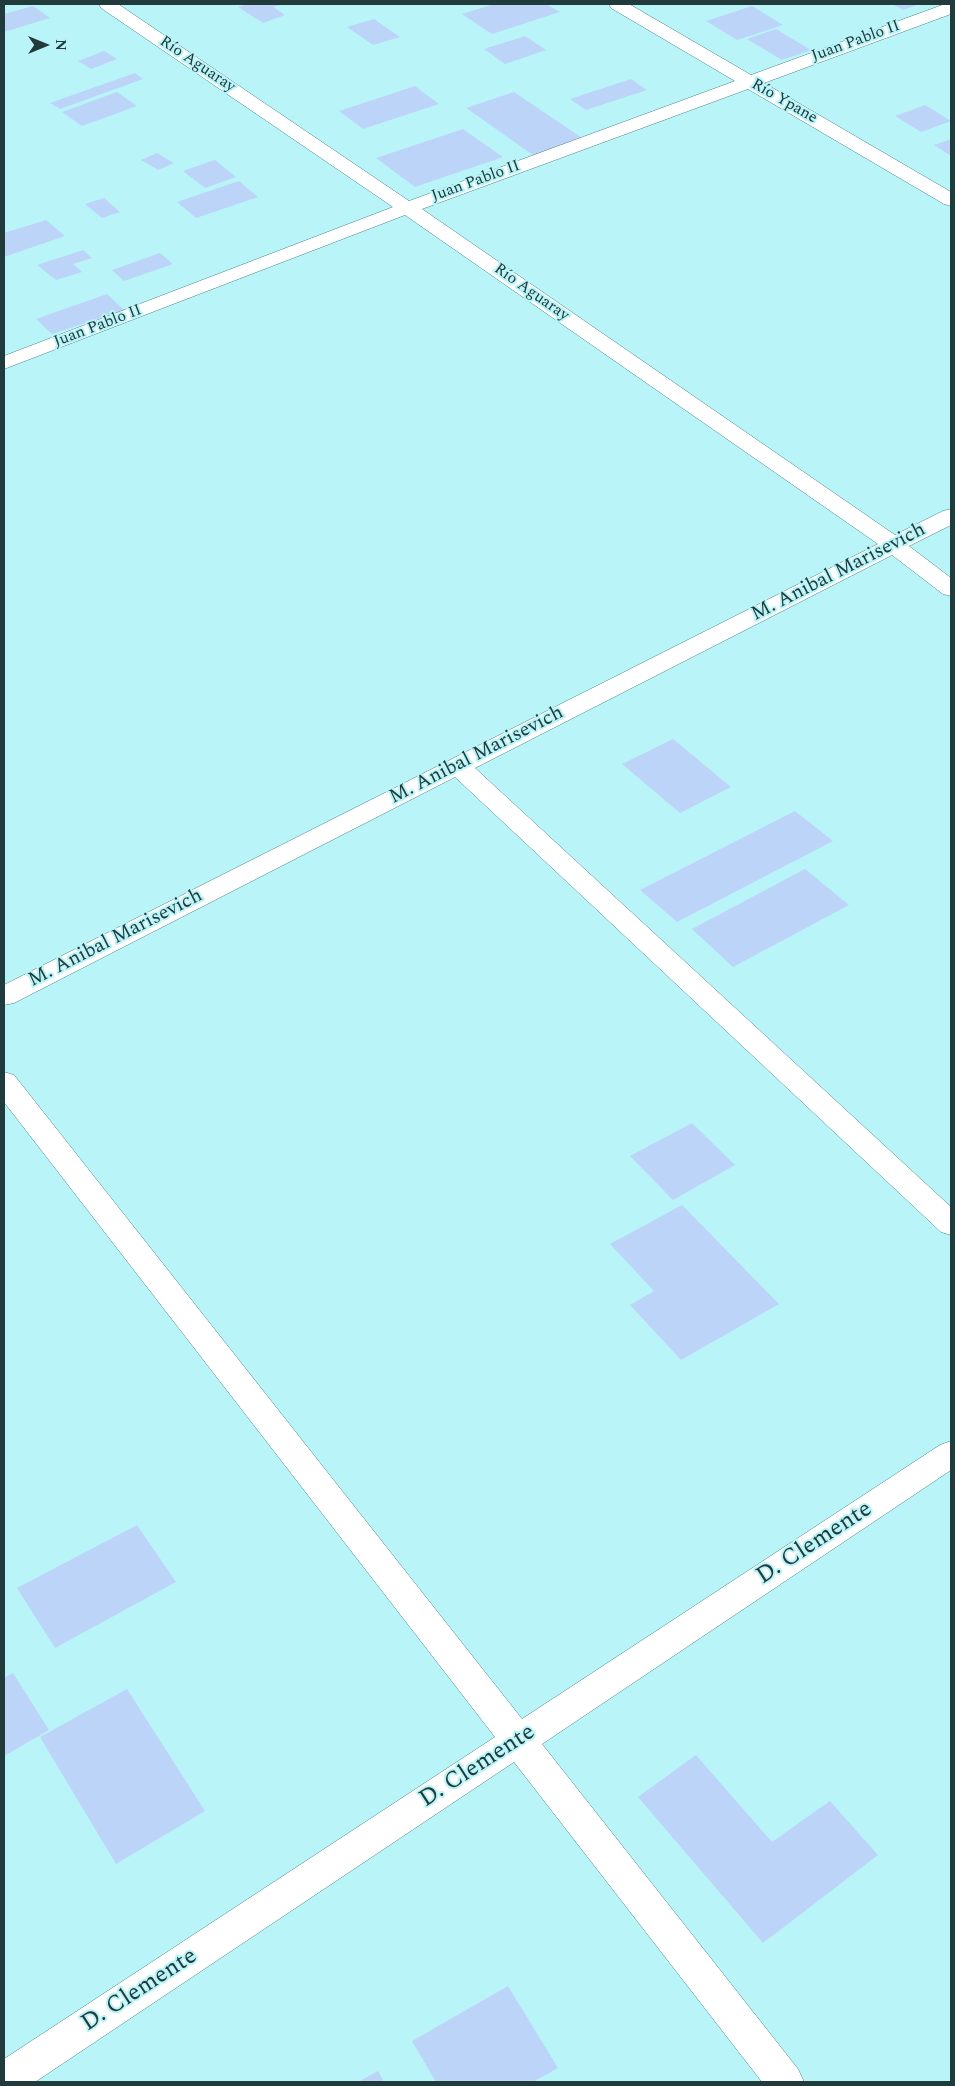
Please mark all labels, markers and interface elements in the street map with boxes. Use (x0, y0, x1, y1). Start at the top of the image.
street label: Juan Pablo II (809, 17, 903, 67)
north arrow (20, 20, 70, 70)
street label: Río Aguaray (155, 33, 239, 97)
text: N (50, 39, 71, 51)
street label: Río Ypane (748, 75, 820, 129)
street label: Juan Pablo II (429, 157, 523, 207)
street label: Río Aguaray (490, 260, 572, 326)
street label: Juan Pablo II (51, 301, 145, 353)
street label: M. Anibal Marisevich (748, 519, 930, 627)
street label: M. Anibal Marisevich (386, 702, 568, 810)
street label: M. Anibal Marisevich (25, 885, 207, 993)
street label: D. Clemente (752, 1496, 878, 1592)
street label: D. Clemente (415, 1719, 541, 1815)
street label: D. Clemente (77, 1943, 203, 2039)

